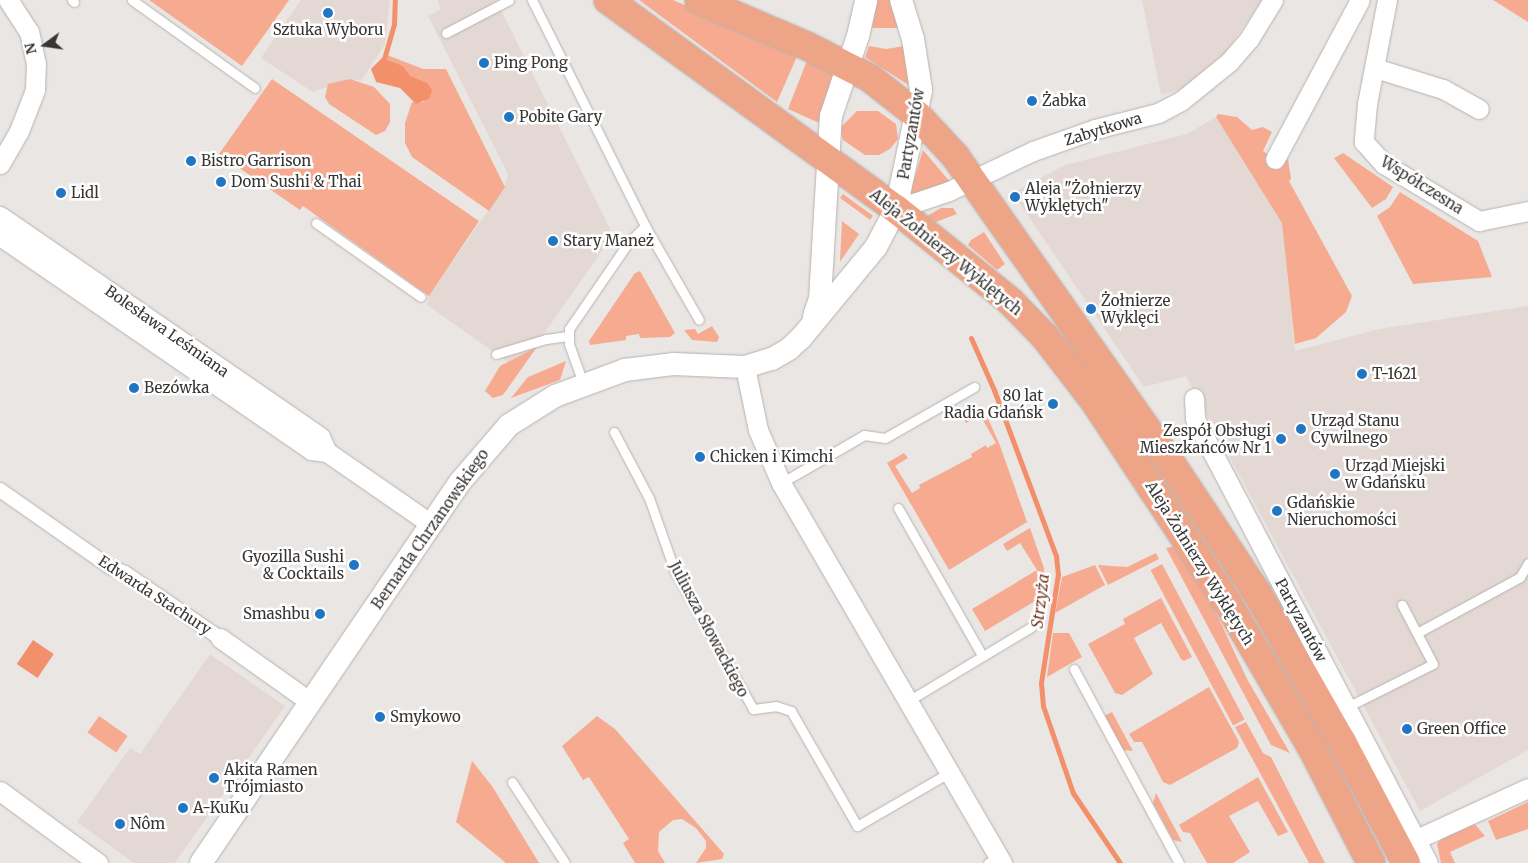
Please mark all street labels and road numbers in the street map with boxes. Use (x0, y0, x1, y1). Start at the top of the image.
street label: Partyzantów (894, 87, 928, 181)
street label: Zabytkowa (1062, 109, 1144, 149)
street label: Współczesna (1377, 152, 1467, 218)
street label: Aleja Żołnierzy Wyklętych (866, 185, 1026, 319)
street label: Bolesława Leśmiana (102, 281, 232, 381)
street label: Bernarda Chrzanowskiego (368, 445, 492, 613)
street label: Aleja Żołnierzy Wyklętych (1142, 478, 1258, 648)
street label: Edwarda Stachury (95, 552, 215, 638)
street label: Juliusza Słowackiego (666, 558, 752, 700)
street label: Partyzantów (1271, 575, 1331, 665)

